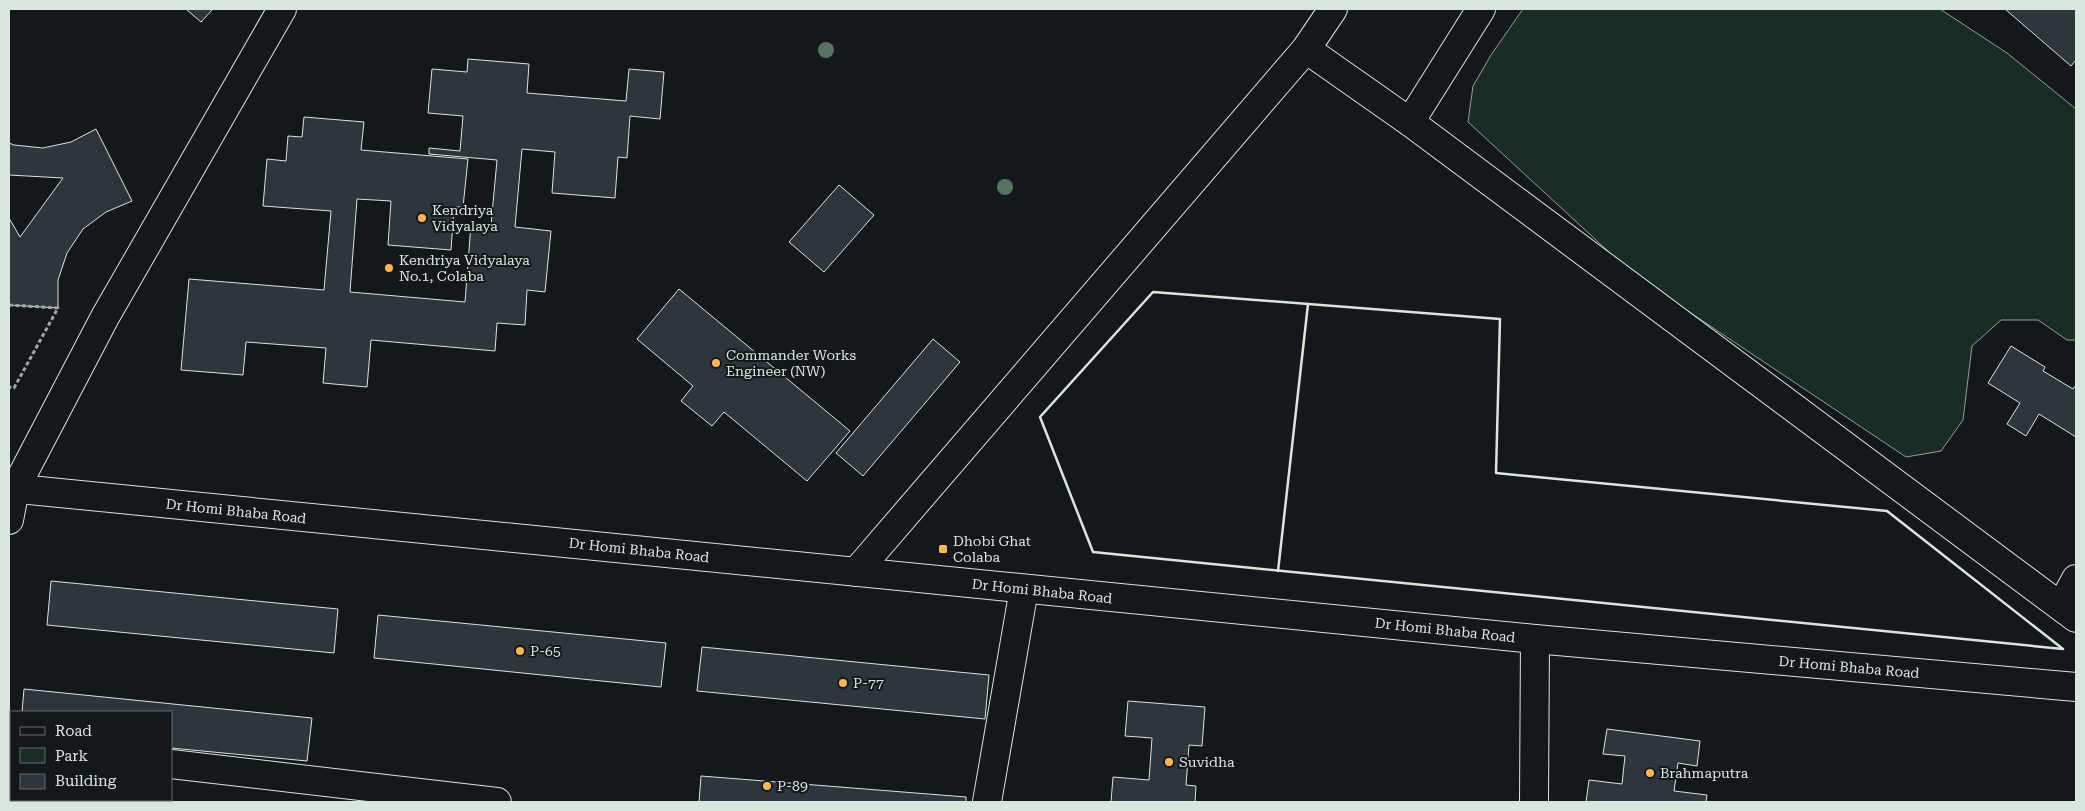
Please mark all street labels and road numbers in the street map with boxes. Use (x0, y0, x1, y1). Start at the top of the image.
street label: Dr Homi Bhaba Road (165, 496, 307, 526)
street label: Dr Homi Bhaba Road (568, 535, 710, 565)
street label: Dr Homi Bhaba Road (971, 576, 1113, 606)
street label: Dr Homi Bhaba Road (1374, 615, 1516, 645)
street label: Dr Homi Bhaba Road (1778, 653, 1920, 681)

